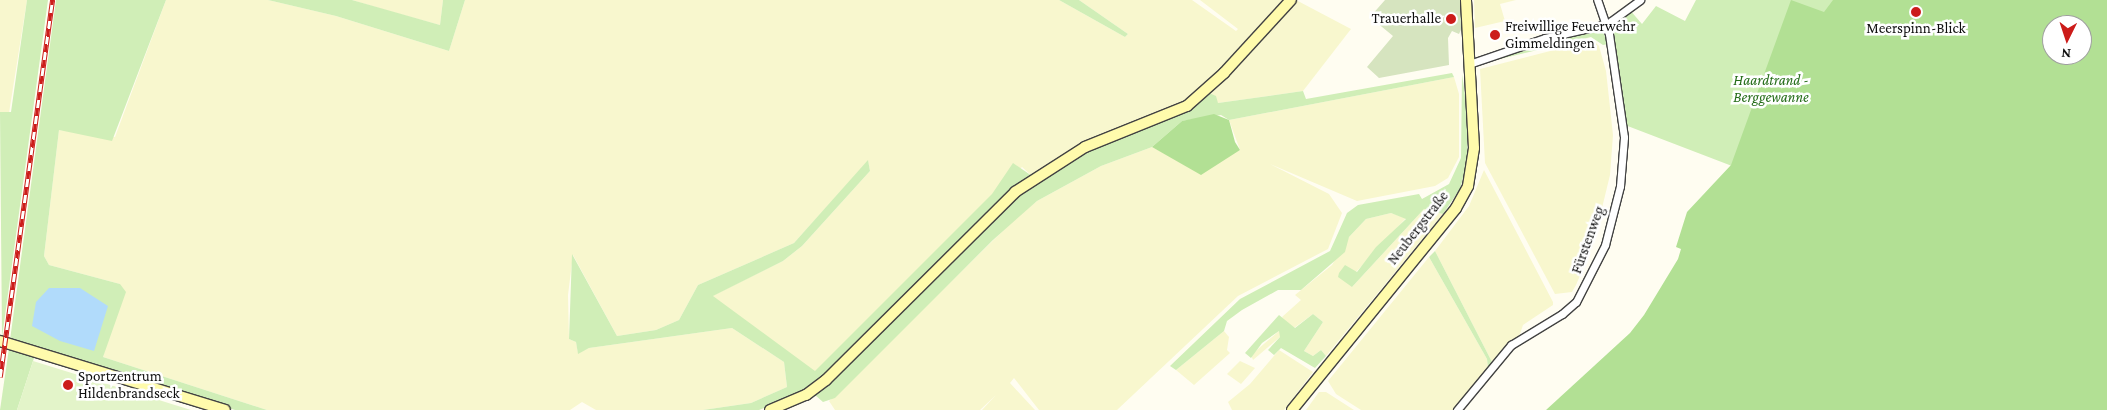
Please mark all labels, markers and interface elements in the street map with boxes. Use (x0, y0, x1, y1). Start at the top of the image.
marker: Meerspinn-Blick (1910, 6, 1922, 18)
place label: Trauerhalle (1372, 10, 1441, 28)
marker: Trauerhalle (1445, 13, 1457, 25)
north arrow (2042, 15, 2092, 65)
place label: Freiwillige Feuerwehr Gimmeldingen (1505, 17, 1636, 52)
place label: Meerspinn-Blick (1866, 20, 1966, 38)
marker: Freiwillige Feuerwehr Gimmeldingen (1489, 29, 1501, 41)
text: N (2061, 46, 2071, 62)
park label: Haardtrand - Berggewanne (1733, 71, 1809, 106)
street label: Neubergstraße (1384, 188, 1452, 268)
street label: Fürstenweg (1567, 204, 1609, 276)
place label: Sportzentrum Hildenbrandseck (78, 367, 180, 402)
marker: Sportzentrum Hildenbrandseck (62, 379, 74, 391)

